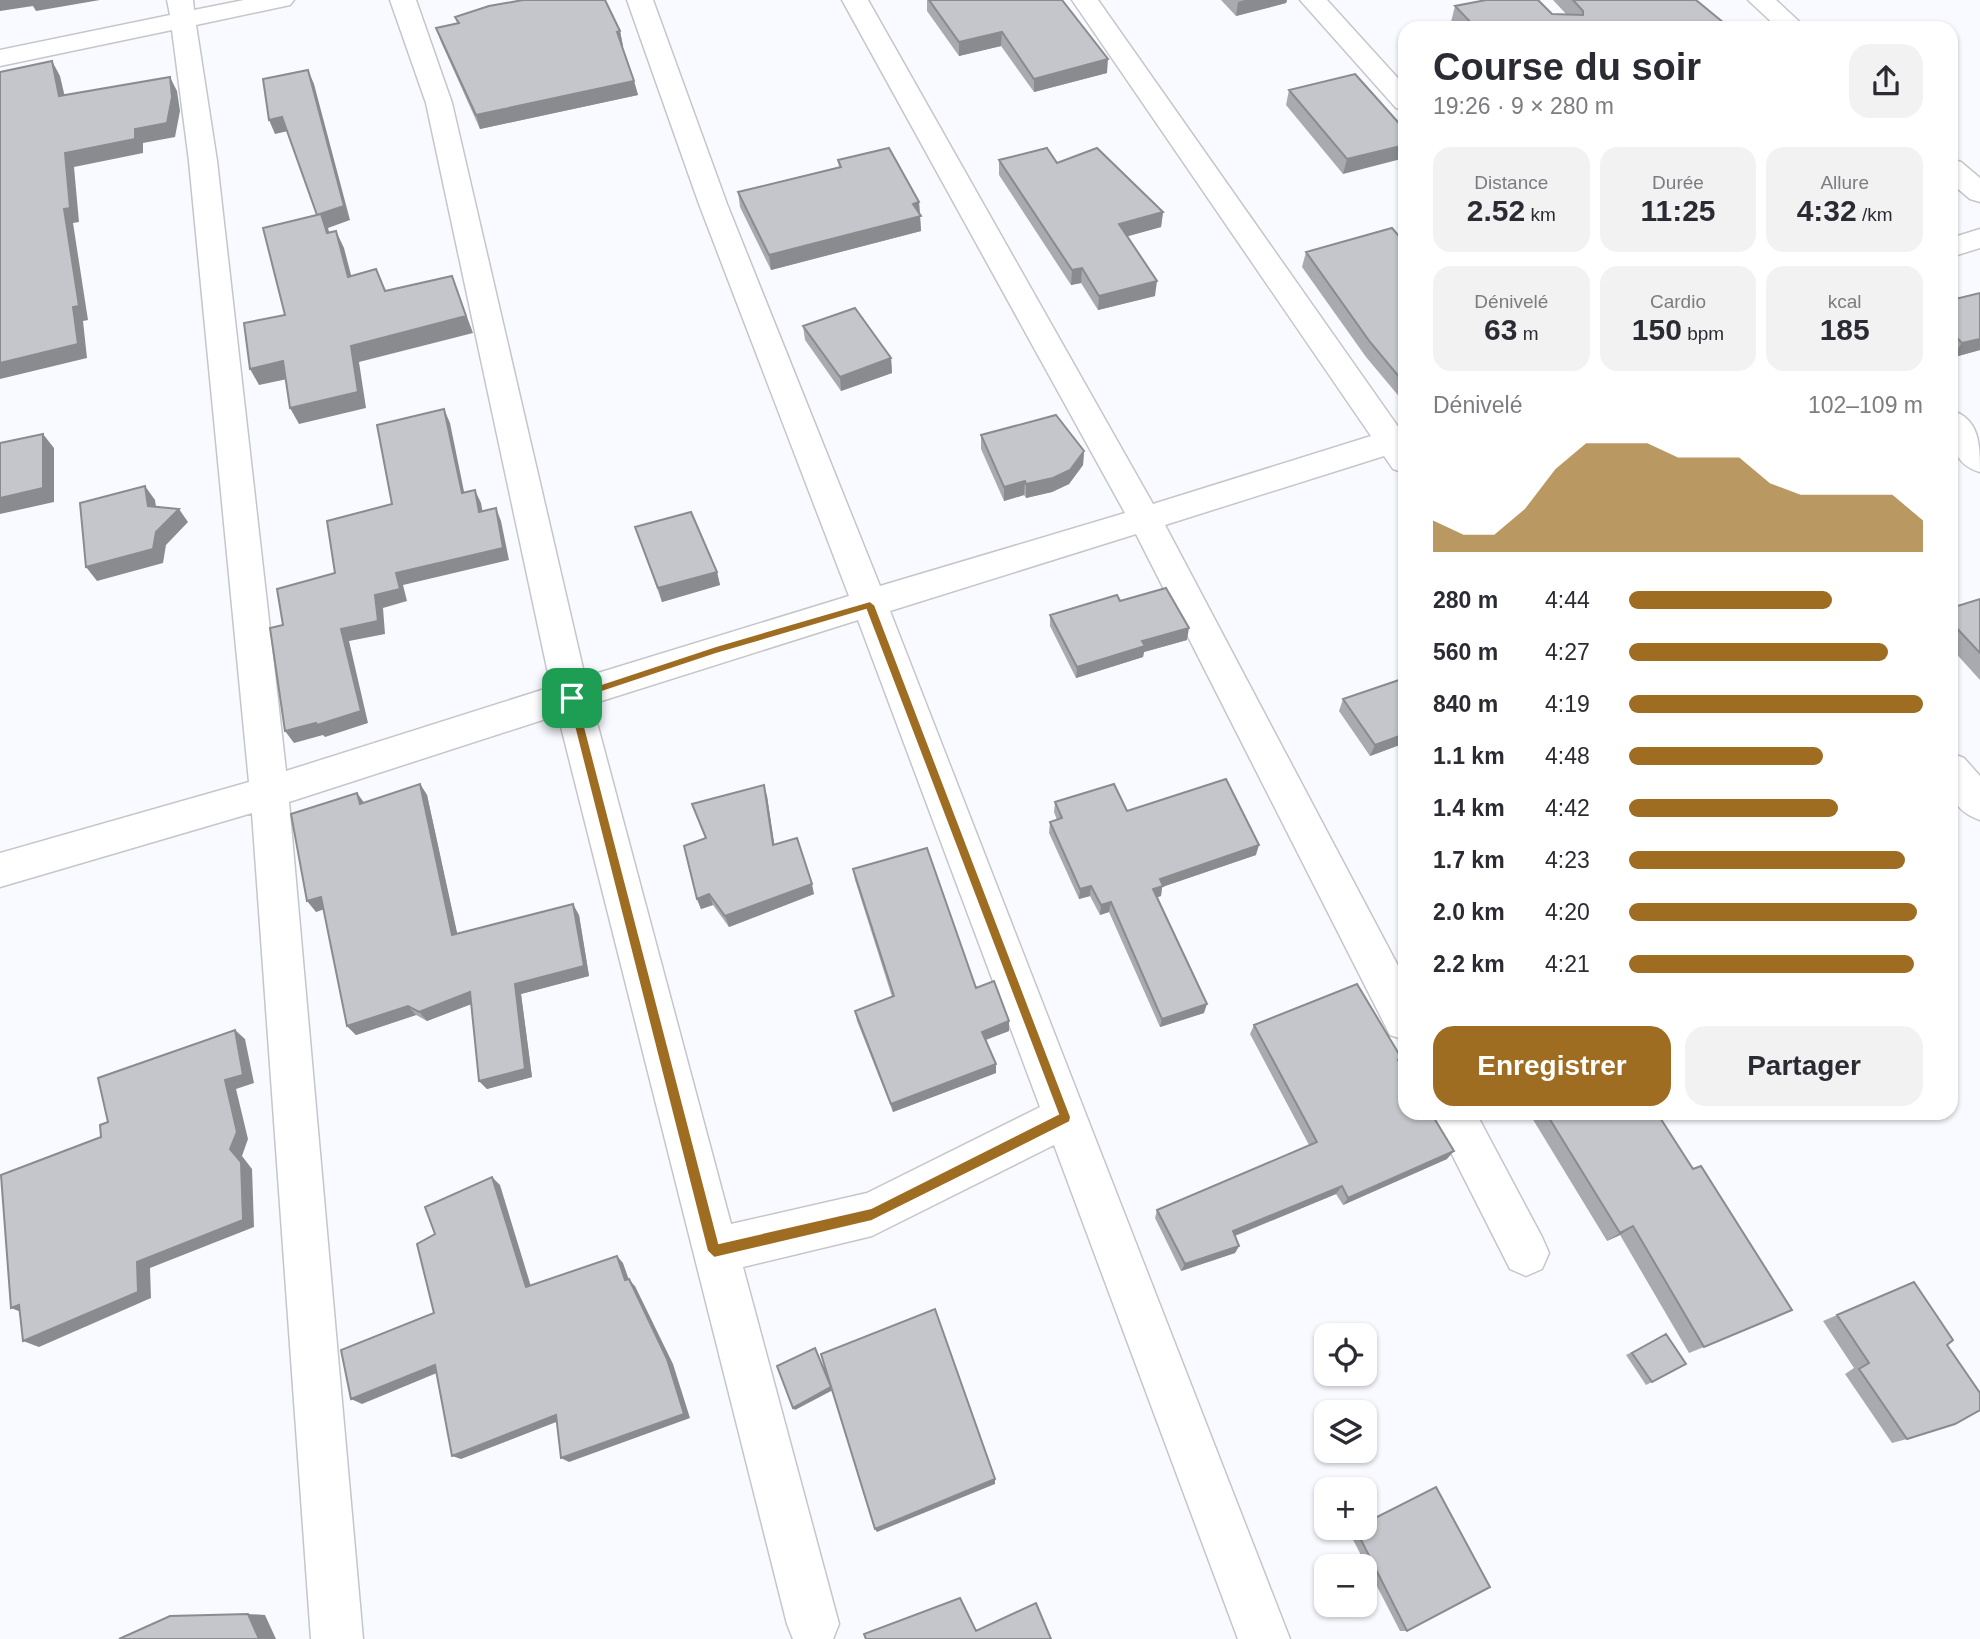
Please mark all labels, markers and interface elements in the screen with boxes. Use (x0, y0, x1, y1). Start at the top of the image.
button: share (1849, 44, 1923, 118)
text: Course du soir (1433, 46, 1701, 88)
text: 19:26 · 9 × 280 m (1433, 93, 1614, 119)
text: Distance (1474, 172, 1548, 193)
text: Durée (1652, 172, 1704, 193)
text: Allure (1820, 172, 1869, 193)
text: 2.52 (1467, 194, 1525, 227)
text: 11:25 (1640, 194, 1716, 227)
text: 4:32 (1797, 194, 1857, 227)
text: km (1525, 204, 1556, 225)
text: /km (1857, 204, 1893, 225)
text: Dénivelé (1474, 291, 1548, 312)
text: Cardio (1650, 291, 1706, 312)
text: kcal (1828, 291, 1862, 312)
text: 63 (1484, 313, 1517, 346)
text: 150 (1632, 313, 1682, 346)
text: 185 (1820, 313, 1870, 346)
text: m (1517, 323, 1539, 344)
text: bpm (1682, 323, 1724, 344)
text: Dénivelé (1433, 392, 1523, 418)
text: 102–109 m (1808, 392, 1923, 418)
text: 280 m (1433, 587, 1498, 613)
text: 4:44 (1545, 587, 1590, 613)
text: 560 m (1433, 639, 1498, 665)
text: 4:27 (1545, 639, 1590, 665)
pin (542, 668, 602, 728)
icon: arrive (553, 679, 591, 717)
text: 840 m (1433, 691, 1498, 717)
text: 4:19 (1545, 691, 1590, 717)
text: 1.1 km (1433, 743, 1505, 769)
text: 4:48 (1545, 743, 1590, 769)
text: 1.4 km (1433, 795, 1505, 821)
text: 4:42 (1545, 795, 1590, 821)
text: 1.7 km (1433, 847, 1505, 873)
text: 4:23 (1545, 847, 1590, 873)
text: 2.0 km (1433, 899, 1505, 925)
text: 4:20 (1545, 899, 1590, 925)
text: 2.2 km (1433, 951, 1505, 977)
text: 4:21 (1545, 951, 1590, 977)
button: Enregistrer (1433, 1026, 1671, 1106)
button: Partager (1685, 1026, 1923, 1106)
map controls (1314, 1323, 1377, 1617)
button: locate (1314, 1323, 1377, 1386)
button: layers (1314, 1400, 1377, 1463)
button: + (1314, 1477, 1377, 1540)
button: − (1314, 1554, 1377, 1617)

